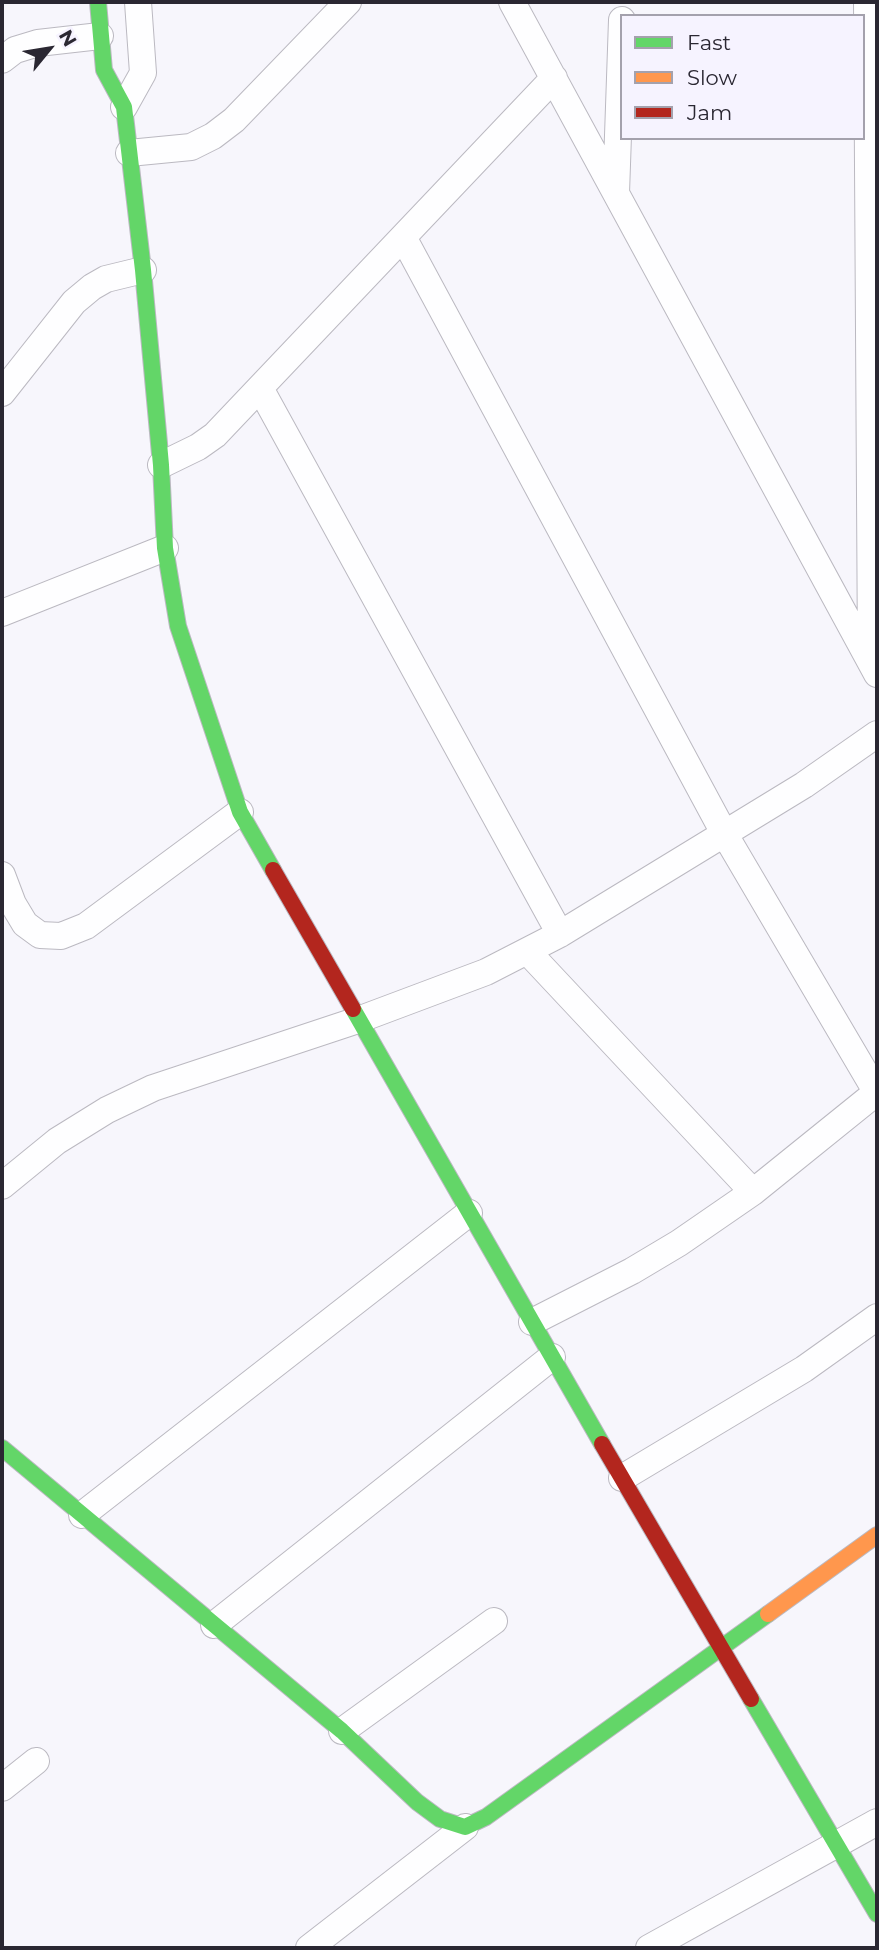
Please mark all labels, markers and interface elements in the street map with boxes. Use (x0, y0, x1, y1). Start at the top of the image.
north arrow (14, 14, 84, 84)
legend (620, 14, 865, 140)
text: N (54, 26, 81, 51)
text: Fast (687, 30, 731, 55)
text: Slow (687, 65, 737, 90)
text: Jam (687, 100, 732, 125)

